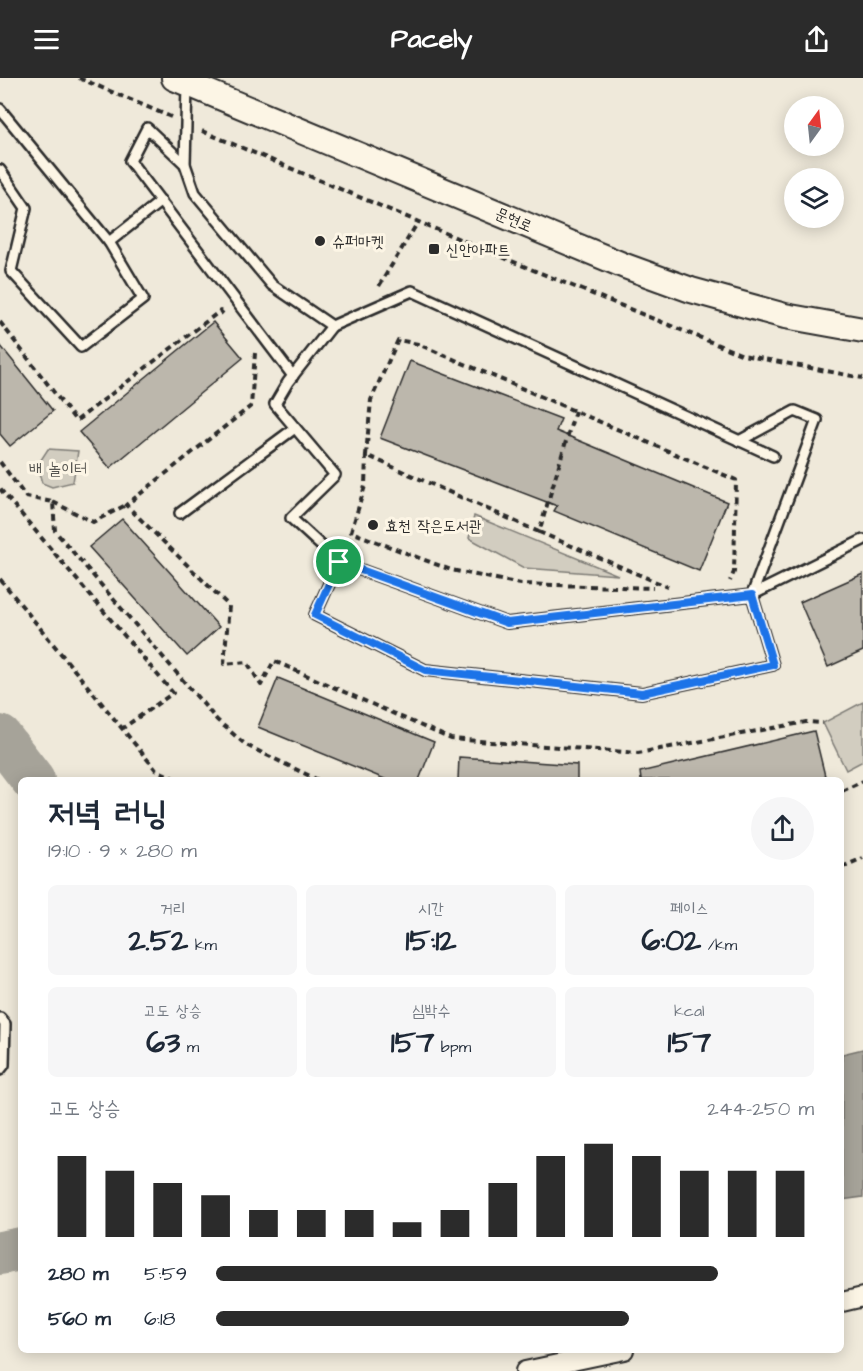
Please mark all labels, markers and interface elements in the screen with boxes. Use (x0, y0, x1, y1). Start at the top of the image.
text: Pacely (391, 20, 472, 58)
icon: menu (30, 23, 63, 56)
icon: share (800, 23, 833, 56)
north arrow (784, 96, 844, 156)
map controls (784, 96, 844, 228)
button: layers (784, 168, 844, 228)
street label: 문현로 (492, 202, 536, 238)
place label: 슈퍼마켓 (332, 231, 384, 253)
marker: 슈퍼마켓 (313, 234, 327, 248)
place label: 신안아파트 (446, 239, 510, 261)
marker: 신안아파트 (427, 242, 441, 256)
park label: 배 놀이터 (29, 458, 87, 480)
place label: 효천 작은도서관 (385, 515, 482, 537)
marker: 효천 작은도서관 (366, 518, 380, 532)
pin (313, 536, 364, 587)
icon: arrive (322, 545, 355, 578)
text: 저녁 러닝 (48, 791, 167, 837)
button: share (751, 797, 814, 860)
text: 19:10 · 9 × 280 m (48, 837, 197, 865)
text: 거리 (160, 898, 186, 920)
text: 시간 (418, 898, 444, 920)
text: 페이스 (670, 898, 709, 920)
text: 2.52 (128, 920, 188, 962)
text: 15:12 (405, 920, 457, 962)
text: 6:02 (641, 920, 701, 962)
text: km (188, 934, 217, 956)
text: /km (701, 934, 737, 956)
text: 고도 상승 (144, 1000, 202, 1022)
text: 심박수 (412, 1000, 450, 1022)
text: kcal (674, 1000, 705, 1022)
text: 63 (146, 1022, 180, 1064)
text: 157 (391, 1022, 434, 1064)
text: 157 (668, 1022, 711, 1064)
text: m (180, 1036, 199, 1058)
text: bpm (434, 1036, 471, 1058)
text: 고도 상승 (48, 1095, 120, 1123)
text: 244–250 m (707, 1095, 814, 1123)
text: 280 m (48, 1260, 109, 1288)
text: 5:59 (144, 1260, 187, 1288)
text: 560 m (48, 1305, 111, 1333)
text: 6:18 (144, 1305, 175, 1333)

